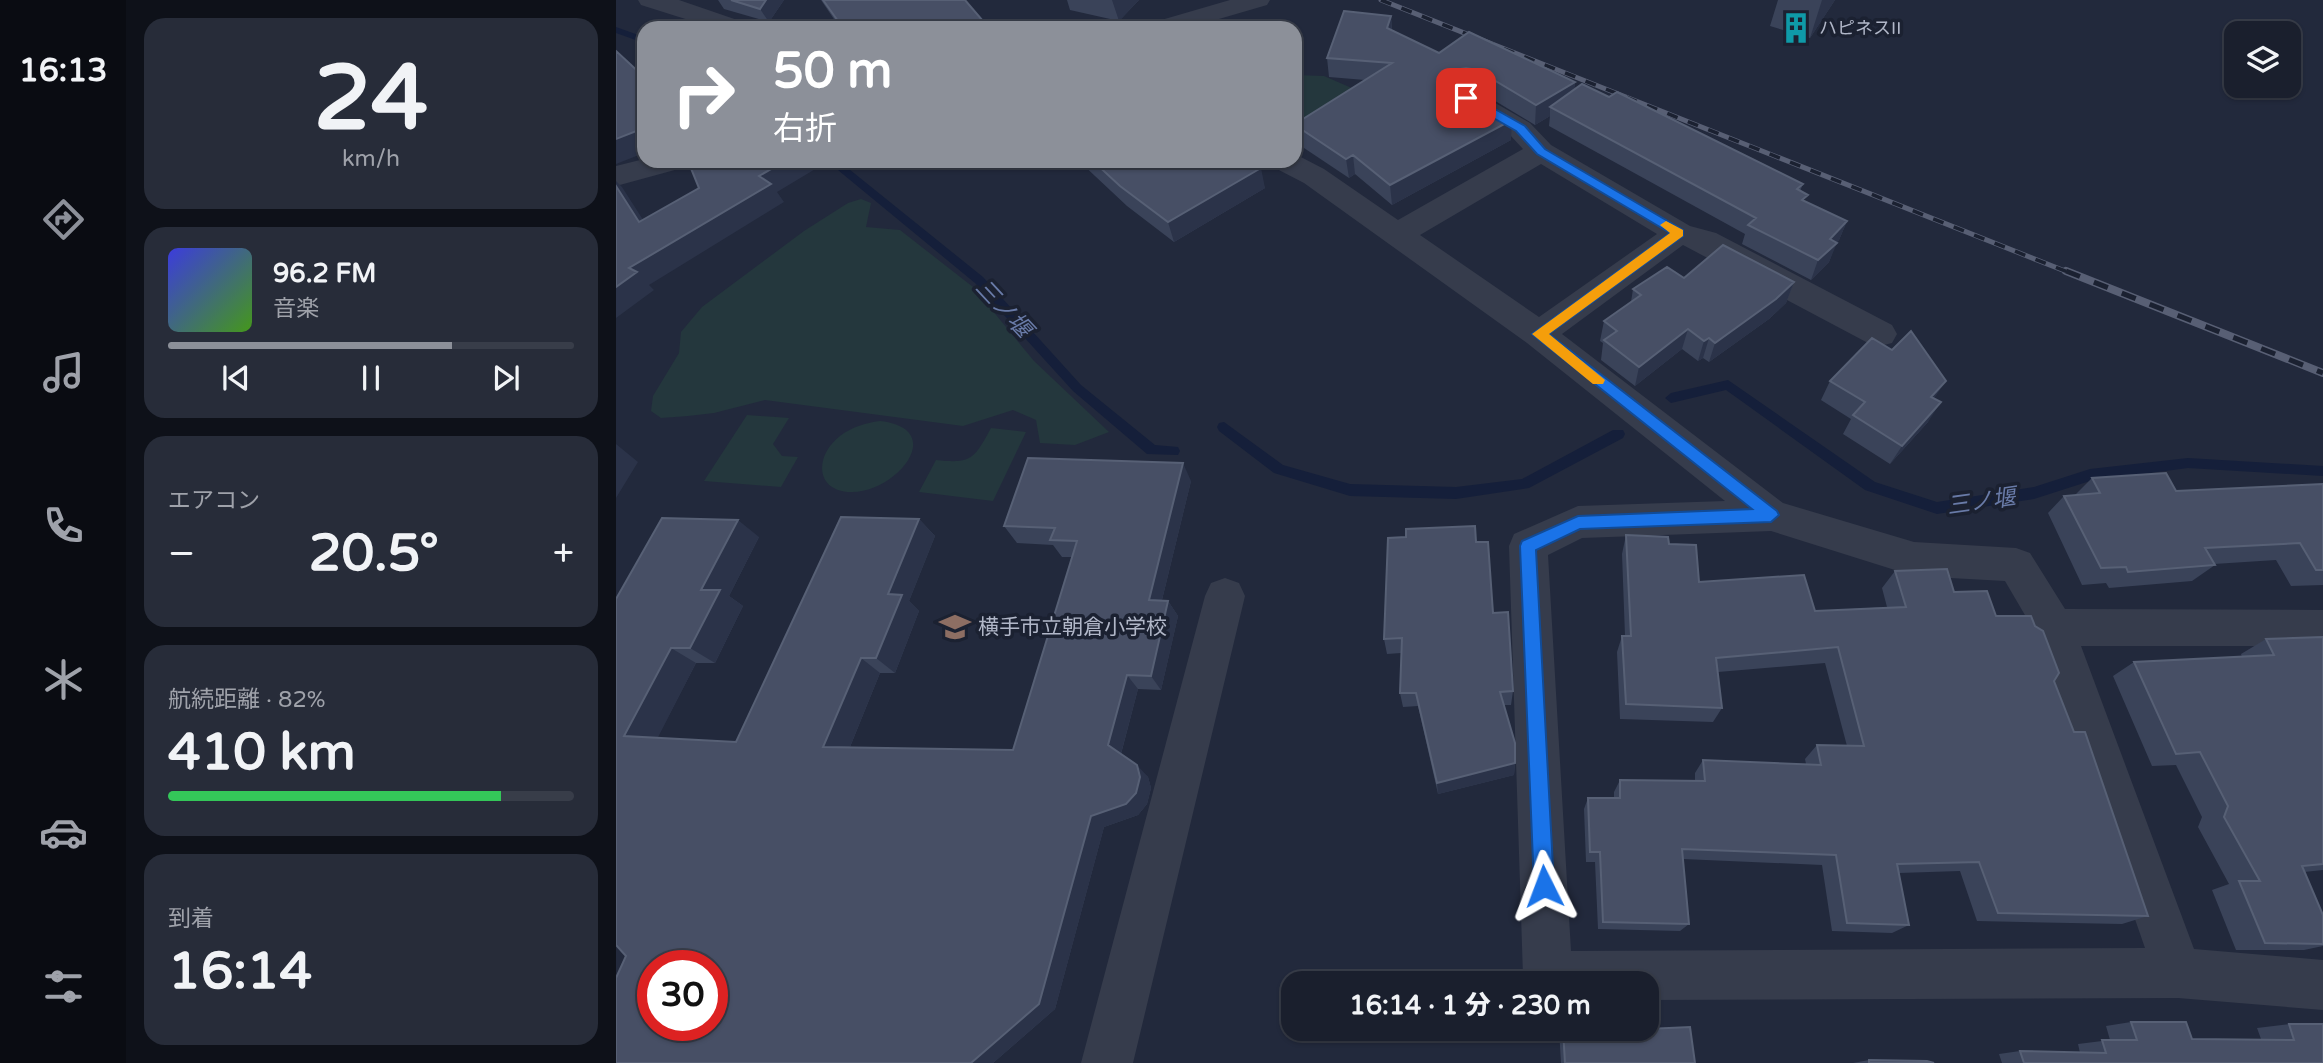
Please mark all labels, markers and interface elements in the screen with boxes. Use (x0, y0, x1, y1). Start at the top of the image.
building icon: ハピネスII (1779, 11, 1813, 45)
place label: ハピネスII (1819, 17, 1901, 39)
map controls (2224, 21, 2301, 98)
button: layers (2224, 21, 2301, 98)
text: 50 m (773, 42, 892, 101)
text: 24 (314, 44, 428, 154)
icon: right (658, 49, 749, 140)
text: 16:13 (19, 52, 107, 90)
pin (1436, 68, 1496, 128)
icon: arrive (1447, 79, 1485, 117)
text: 右折 (773, 110, 837, 148)
text: km/h (342, 145, 400, 173)
icon: directions (39, 195, 88, 244)
text: 96.2 FM (273, 258, 376, 289)
water label: 三ノ堰 (970, 274, 1040, 346)
text: 音楽 (273, 295, 319, 323)
icon: music (39, 348, 88, 397)
icon: previous (217, 359, 255, 397)
icon: pause (352, 359, 390, 397)
icon: next (487, 359, 525, 397)
water label: 三ノ堰 (1945, 483, 2021, 521)
text: エアコン (168, 487, 260, 515)
icon: phone (39, 501, 88, 550)
text: 20.5° (309, 522, 439, 585)
text: − (168, 531, 195, 577)
text: + (553, 531, 574, 577)
school or university icon: 横手市立朝倉小学校 (938, 610, 972, 644)
place label: 横手市立朝倉小学校 (978, 615, 1167, 640)
icon: climate (39, 655, 88, 704)
text: 航続距離 · 82% (168, 686, 326, 714)
text: 410 km (168, 721, 356, 784)
icon: car (39, 808, 88, 857)
position arrow (1507, 849, 1581, 923)
text: 到着 (168, 905, 214, 933)
text: 16:14 (168, 940, 312, 1003)
speed limit sign: 30 (637, 950, 728, 1041)
icon: filters (39, 962, 88, 1011)
text: 16:14 · 1 分 · 230 m (1349, 990, 1591, 1021)

